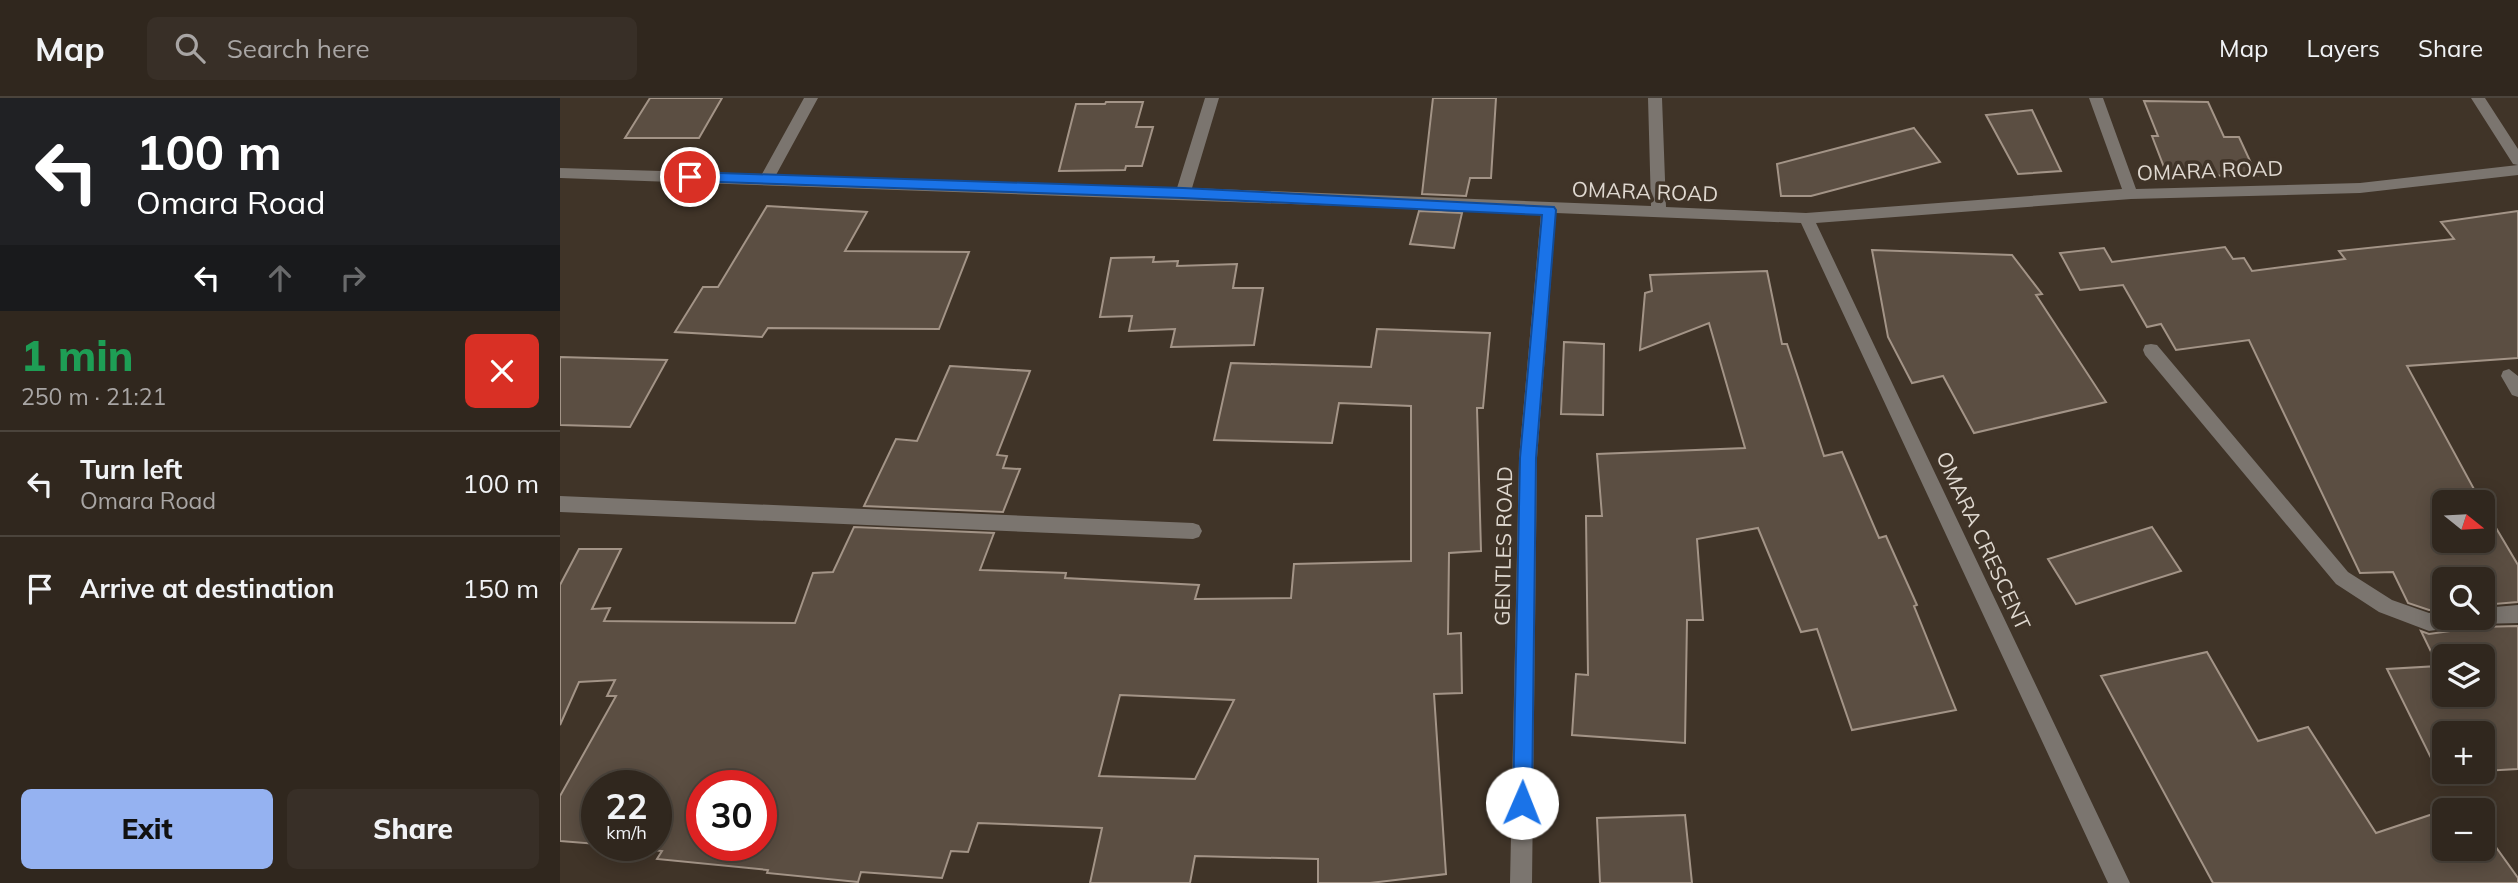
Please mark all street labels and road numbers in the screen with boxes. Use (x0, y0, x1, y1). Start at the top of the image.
street label: OMARA ROAD (2136, 154, 2284, 186)
street label: OMARA ROAD (1571, 175, 1719, 207)
street label: OMARA CRESCENT (1931, 447, 2037, 634)
street label: GENTLES ROAD (1489, 466, 1517, 626)

